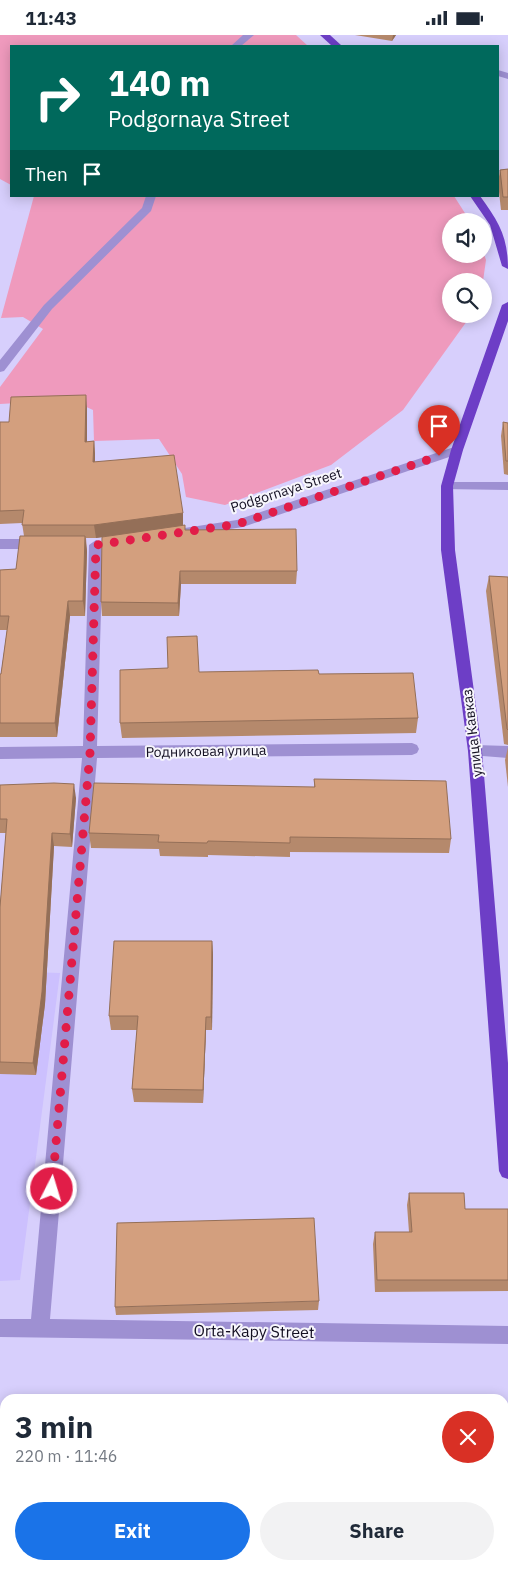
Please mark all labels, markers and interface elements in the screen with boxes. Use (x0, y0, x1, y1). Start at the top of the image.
text: 11:43 (25, 6, 77, 30)
text: 140 m (108, 60, 211, 106)
icon: right (25, 65, 90, 130)
text: Podgornaya Street (108, 104, 290, 133)
icon: arrive (78, 160, 106, 188)
text: Then (25, 162, 68, 186)
map controls (442, 213, 492, 323)
button: sound (442, 213, 492, 263)
button: search (442, 273, 492, 323)
pin (418, 405, 460, 456)
icon: arrive (425, 412, 453, 440)
street label: Podgornaya Street (228, 464, 344, 516)
street label: улица Кавказ (458, 688, 486, 778)
street label: Родниковая улица (145, 741, 267, 761)
position arrow (25, 1162, 77, 1214)
street label: Orta-Kapy Street (193, 1320, 315, 1342)
text: 3 min (15, 1407, 93, 1446)
button: close (442, 1411, 494, 1463)
text: 220 m · 11:46 (15, 1446, 117, 1466)
button: Exit (15, 1502, 250, 1560)
button: Share (260, 1502, 494, 1560)

